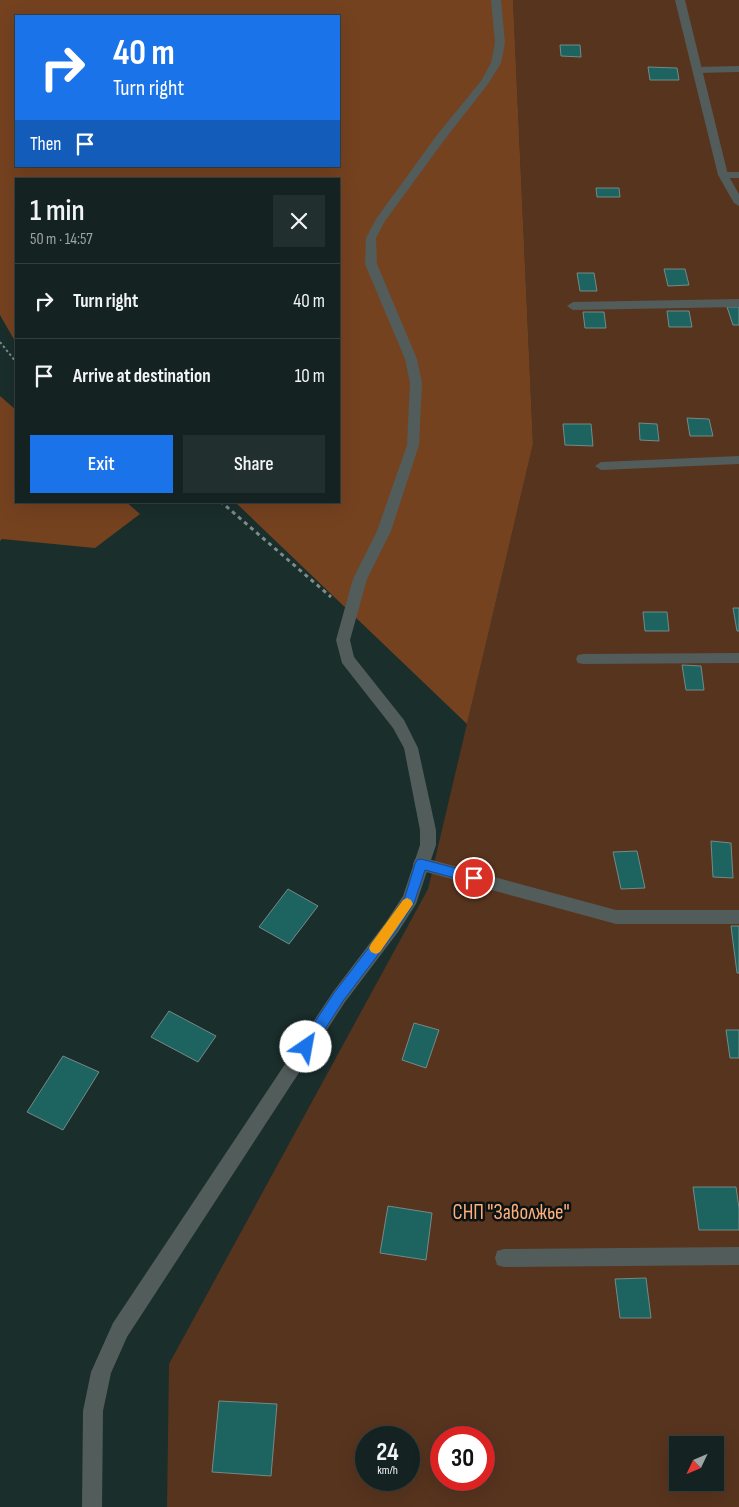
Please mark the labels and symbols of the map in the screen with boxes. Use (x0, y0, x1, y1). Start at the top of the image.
pin (453, 857, 495, 899)
position arrow (279, 1020, 331, 1072)
park label: СНП "Заволжье" (452, 1200, 570, 1225)
speed limit sign: 30 (430, 1426, 495, 1491)
north arrow (669, 1436, 724, 1491)

